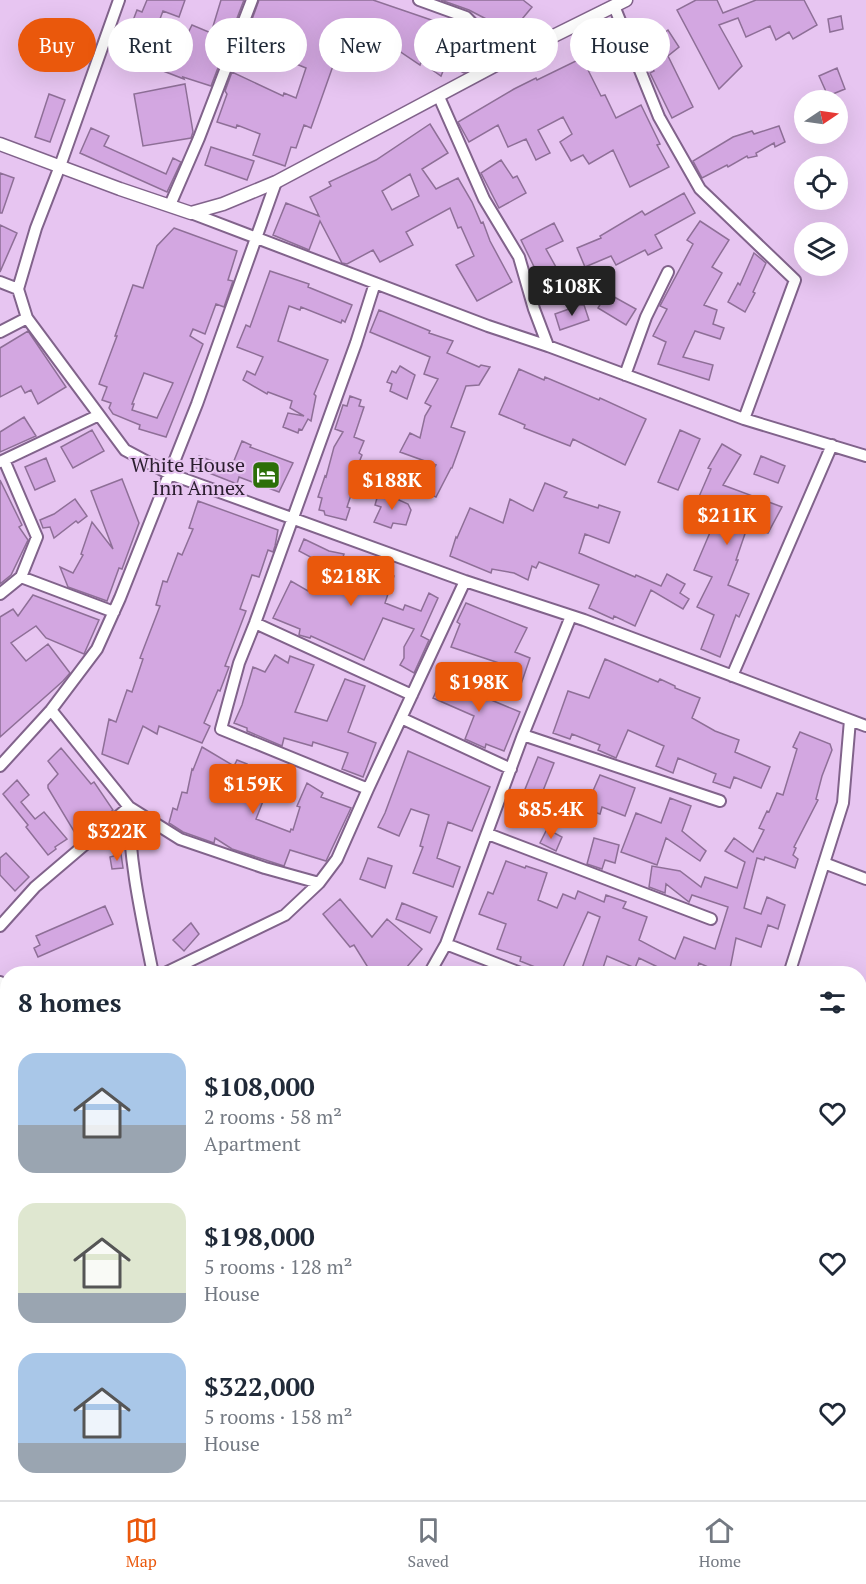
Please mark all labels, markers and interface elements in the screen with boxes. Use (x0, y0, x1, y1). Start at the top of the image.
chip: Buy (18, 18, 96, 72)
chip: Rent (108, 18, 193, 72)
chip: Filters (205, 18, 307, 72)
chip: New (319, 18, 402, 72)
chip: Apartment (414, 18, 558, 72)
chip: House (570, 18, 670, 72)
north arrow (794, 90, 848, 144)
map controls (794, 90, 848, 276)
button: locate (794, 156, 848, 210)
button: layers (794, 222, 848, 276)
pin: $108K (530, 266, 614, 317)
text: $108K (542, 272, 602, 299)
place label: White House Inn Annex (130, 451, 246, 501)
hotel icon: White House Inn Annex (250, 459, 282, 491)
pin: $188K (350, 460, 434, 511)
text: $188K (362, 466, 422, 493)
pin: $211K (685, 495, 769, 546)
text: $211K (697, 501, 757, 528)
pin: $218K (309, 556, 393, 607)
text: $218K (321, 562, 381, 589)
pin: $198K (437, 662, 521, 713)
text: $198K (449, 668, 509, 695)
pin: $159K (211, 764, 295, 815)
text: $159K (223, 770, 283, 797)
pin: $85.4K (502, 789, 600, 840)
text: $85.4K (518, 795, 584, 822)
pin: $322K (75, 811, 159, 862)
text: $322K (87, 817, 147, 844)
text: 8 homes (18, 985, 122, 1019)
icon: filters (816, 986, 849, 1019)
text: $108,000 (204, 1069, 315, 1103)
icon: home (66, 1077, 138, 1149)
icon: heart (816, 1097, 849, 1130)
text: 2 rooms · 58 m² (204, 1103, 342, 1130)
text: Apartment (204, 1130, 301, 1157)
text: $198,000 (204, 1219, 315, 1253)
icon: home (66, 1227, 138, 1299)
icon: heart (816, 1247, 849, 1280)
text: 5 rooms · 128 m² (204, 1253, 352, 1280)
text: House (204, 1280, 260, 1307)
text: $322,000 (204, 1369, 315, 1403)
icon: home (66, 1377, 138, 1449)
icon: heart (816, 1397, 849, 1430)
text: 5 rooms · 158 m² (204, 1403, 352, 1430)
text: House (204, 1430, 260, 1457)
tab: Map (125, 1514, 158, 1572)
tab: Saved (408, 1514, 449, 1572)
tab: Home (699, 1514, 741, 1572)

